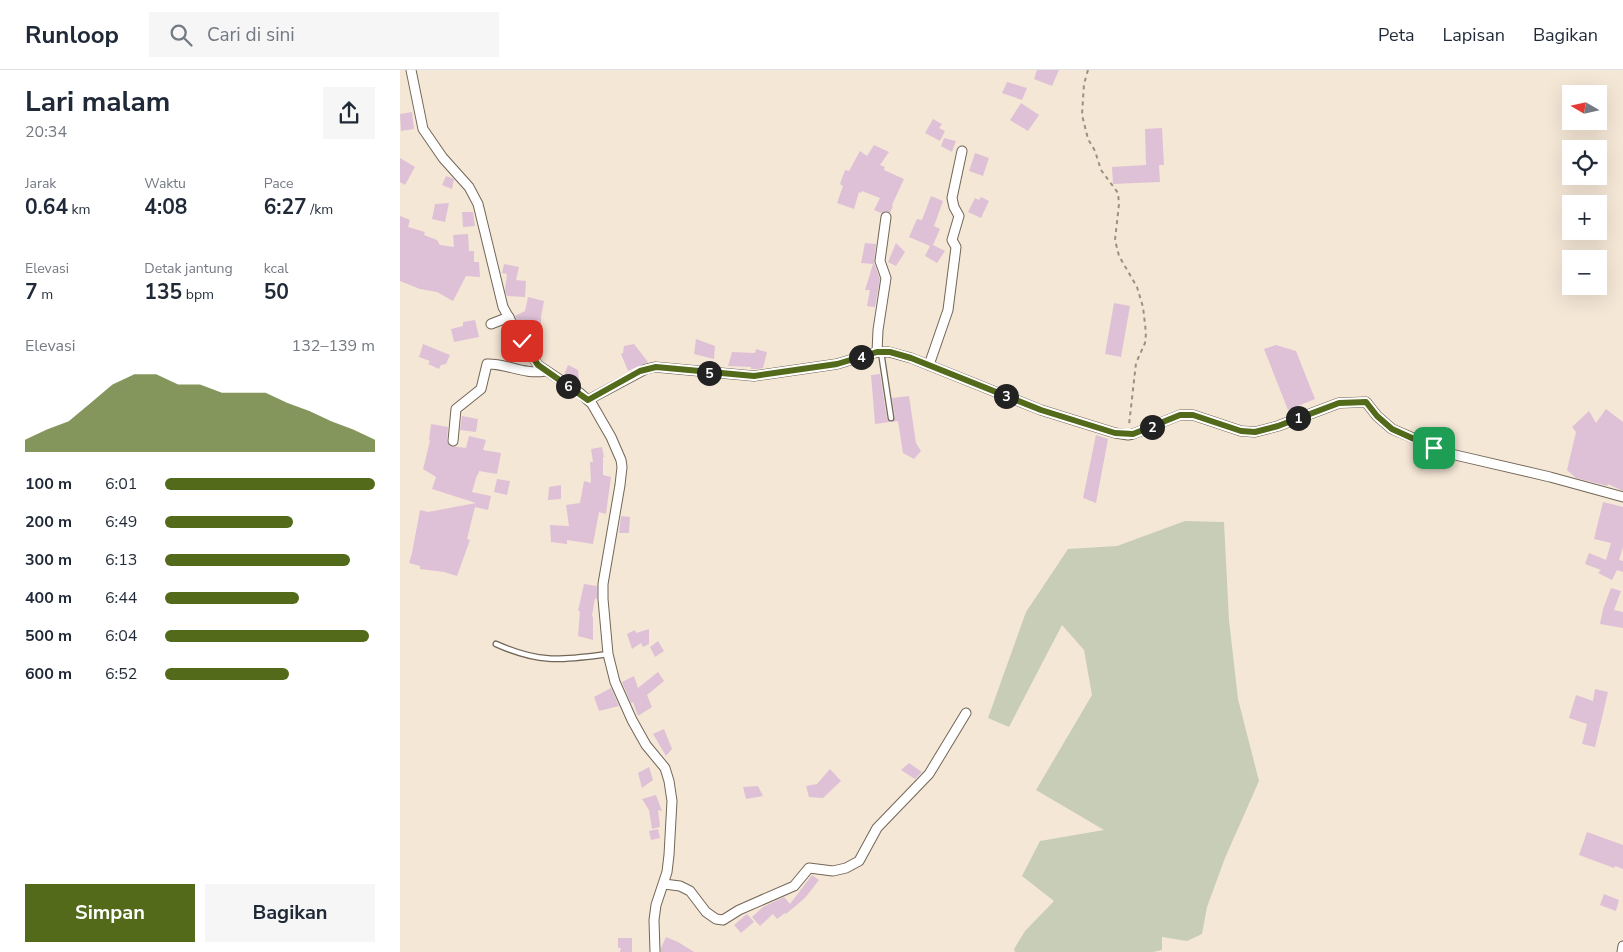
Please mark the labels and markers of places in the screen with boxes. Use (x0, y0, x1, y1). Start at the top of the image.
pin (501, 320, 543, 362)
pin: 4 (848, 344, 874, 370)
pin: 5 (696, 360, 722, 386)
pin: 6 (556, 374, 580, 398)
pin: 3 (994, 384, 1018, 408)
pin: 1 (1286, 406, 1310, 430)
pin: 2 (1140, 414, 1164, 440)
pin (1413, 427, 1455, 469)

